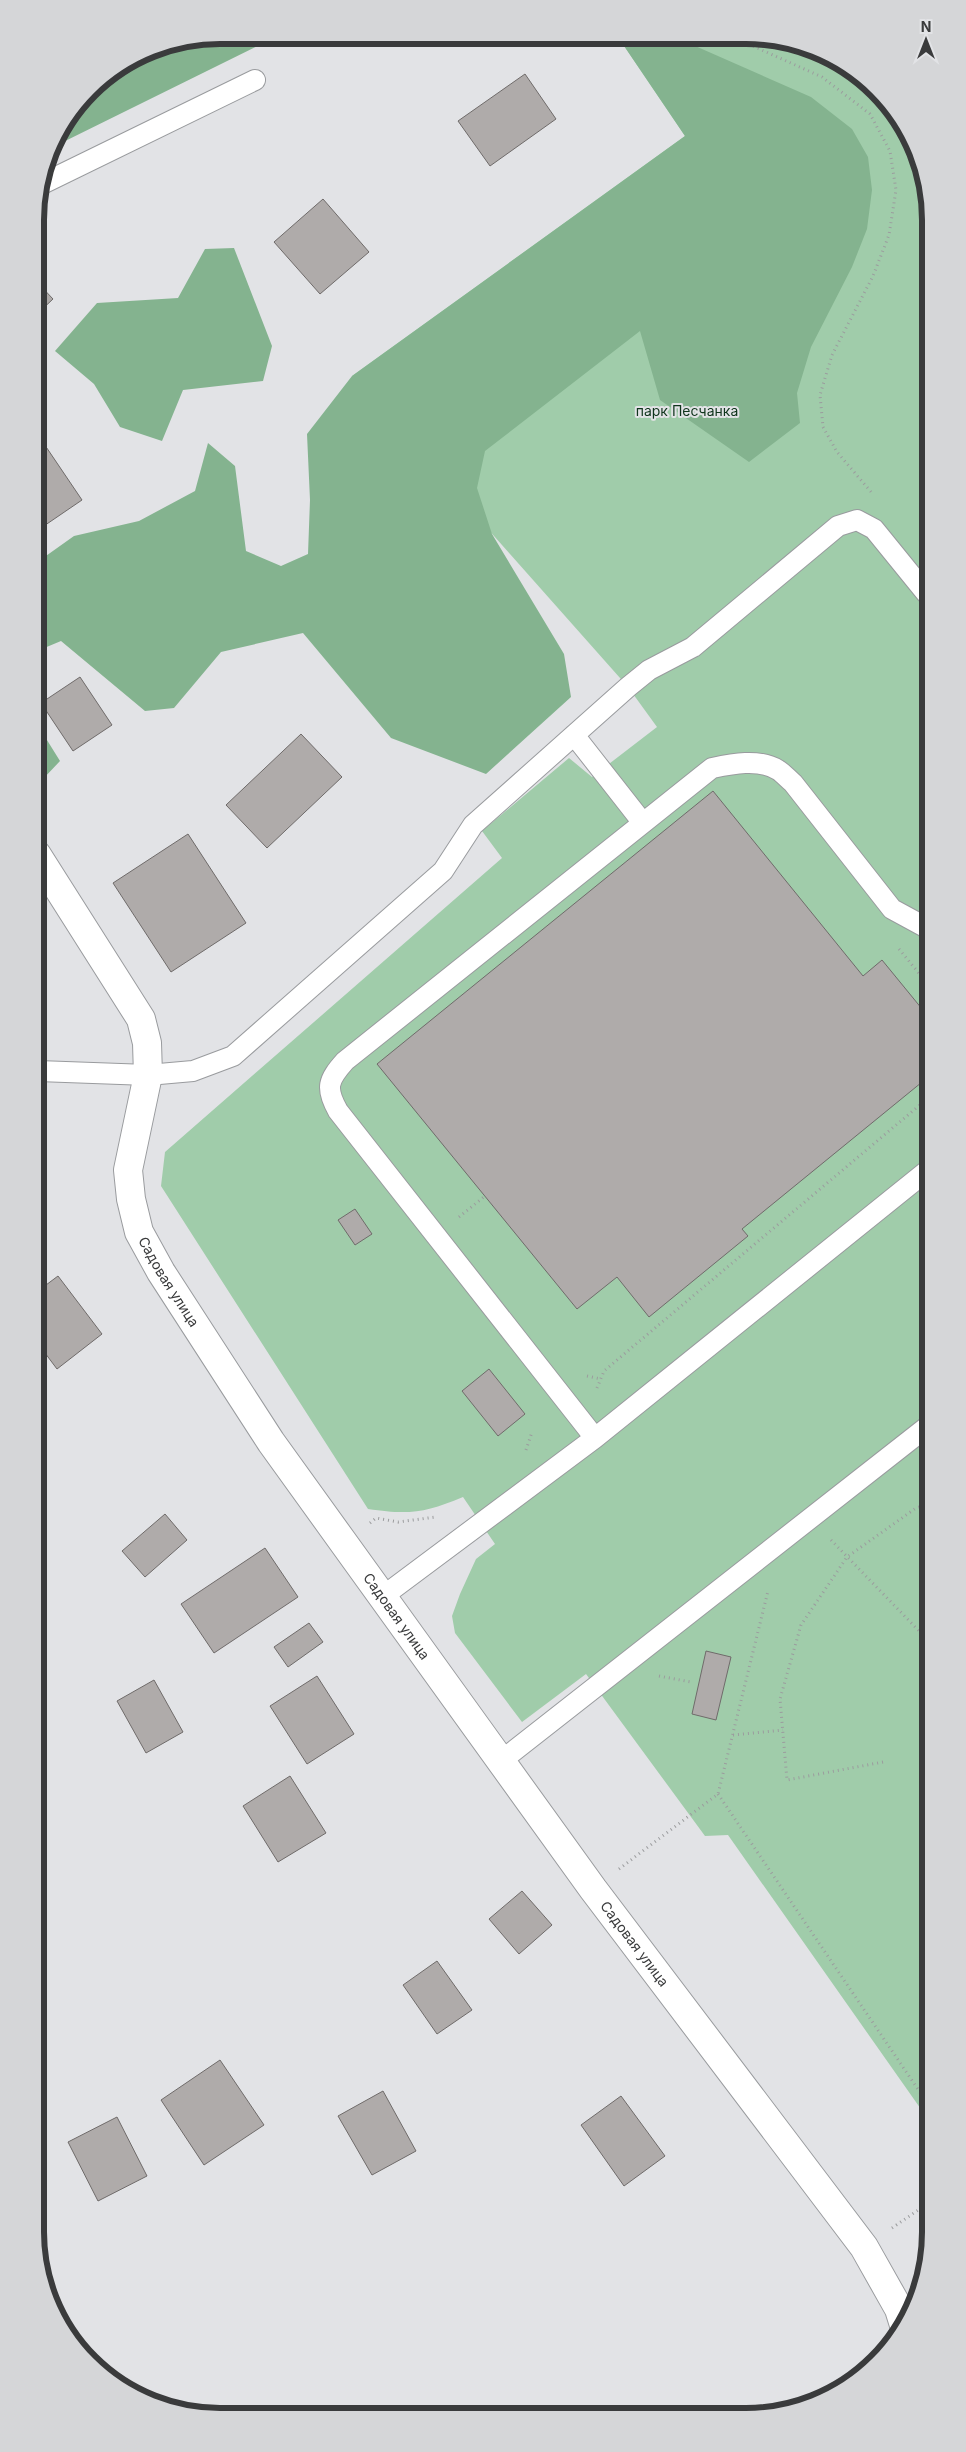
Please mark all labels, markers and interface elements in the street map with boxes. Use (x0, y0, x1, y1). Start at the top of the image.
north arrow (901, 15, 951, 65)
text: N (921, 18, 931, 35)
park label: парк Песчанка (636, 402, 738, 419)
street label: Садовая улица (135, 1233, 203, 1330)
street label: Садовая улица (360, 1569, 434, 1663)
street label: Садовая улица (597, 1898, 673, 1990)

